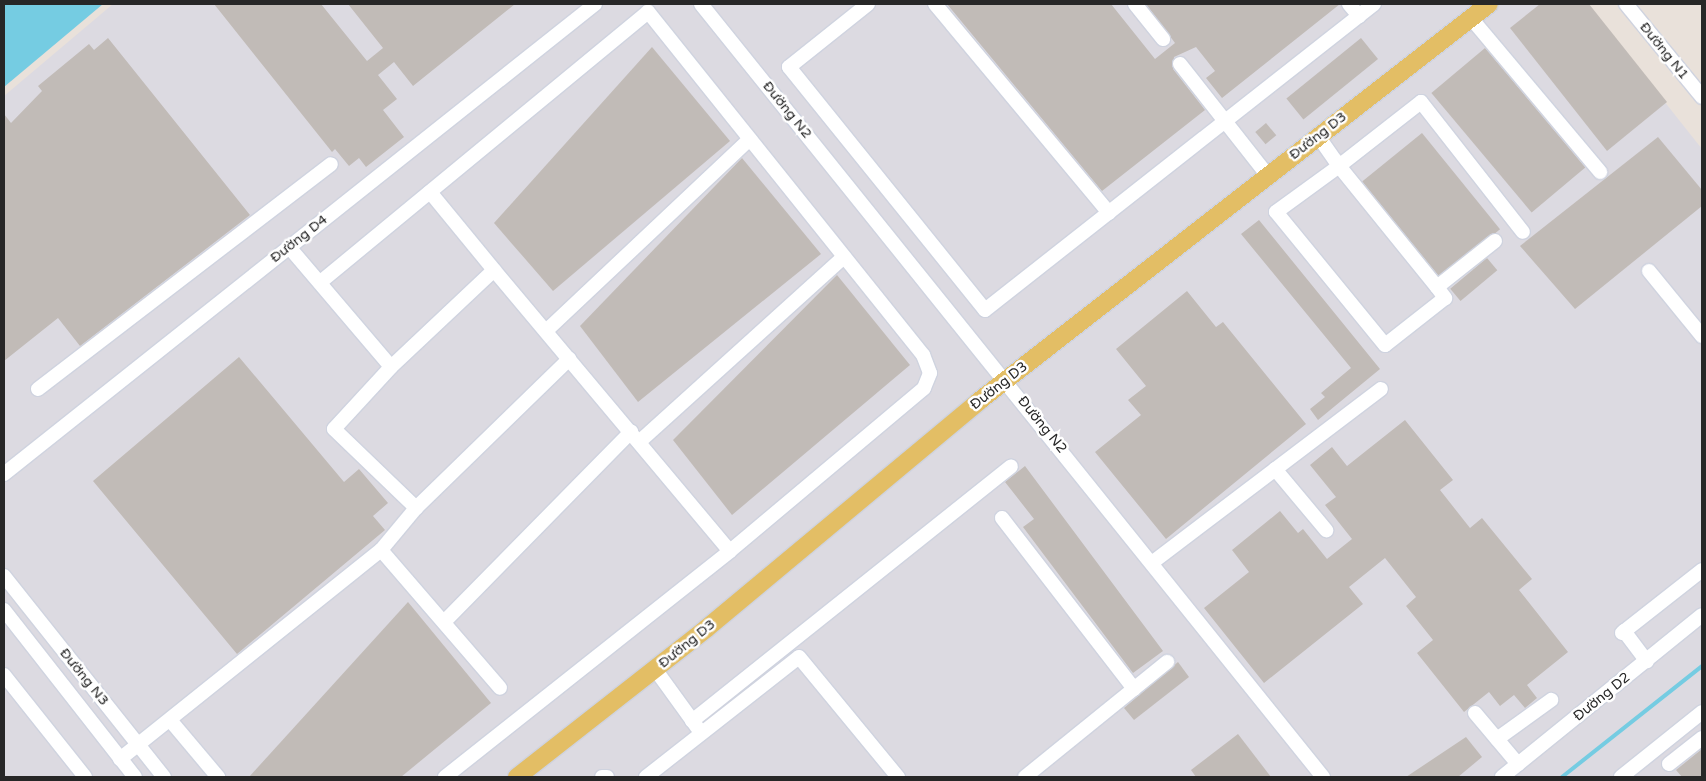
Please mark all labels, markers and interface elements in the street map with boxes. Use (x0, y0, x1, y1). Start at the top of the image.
street label: Đường N1 (1636, 19, 1692, 83)
street label: Đường N2 (759, 78, 815, 142)
street label: Đường D3 (1286, 108, 1350, 164)
street label: Đường D4 (267, 211, 331, 267)
street label: Đường D3 (967, 358, 1031, 414)
street label: Đường N2 (1014, 393, 1070, 457)
street label: Đường D3 (655, 616, 719, 672)
street label: Đường N3 (56, 645, 112, 709)
street label: Đường D2 (1570, 669, 1634, 725)

